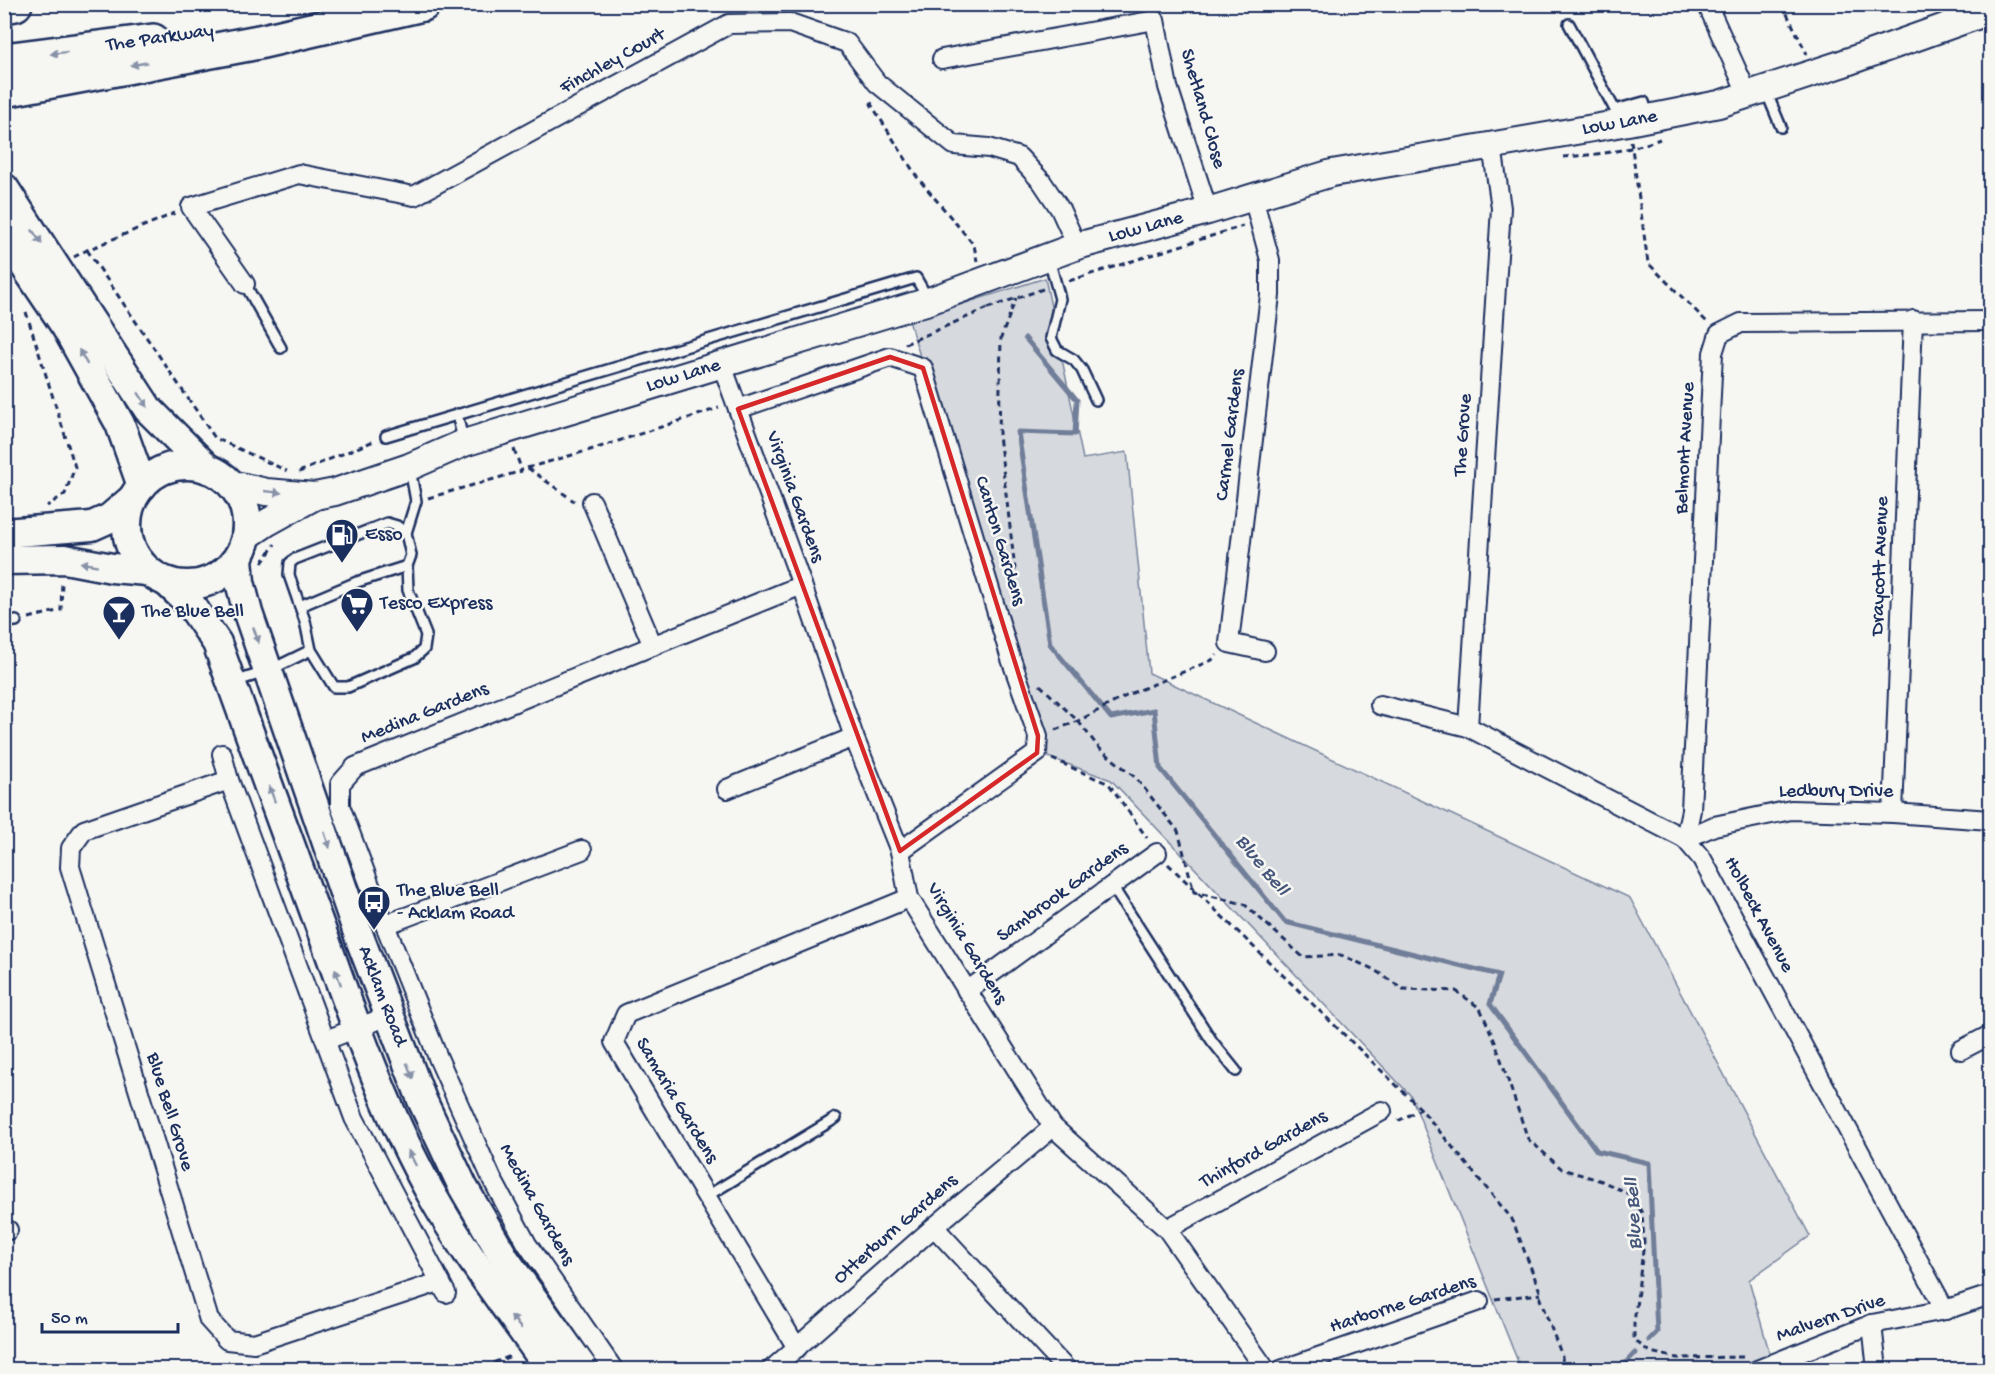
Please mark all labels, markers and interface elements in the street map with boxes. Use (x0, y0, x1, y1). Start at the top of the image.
street label: The Parkway (104, 20, 215, 58)
street label: Finchley Court (555, 23, 671, 101)
street label: Shetland Close (1174, 47, 1230, 172)
one-way arrow (49, 49, 68, 58)
one-way arrow (130, 60, 149, 69)
street label: Low Lane (1580, 105, 1660, 141)
street label: Low Lane (1106, 206, 1186, 249)
one-way arrow (31, 228, 43, 244)
one-way arrow (77, 349, 88, 365)
street label: Low Lane (644, 354, 724, 398)
street label: Carmel Gardens (1212, 367, 1251, 502)
street label: Belmont Avenue (1671, 381, 1701, 516)
one-way arrow (137, 392, 149, 408)
street label: The Grove (1450, 392, 1478, 478)
street label: Virginia Gardens (759, 427, 829, 566)
street label: Canton Gardens (968, 474, 1030, 609)
one-way arrow (264, 487, 283, 497)
street label: Draycott Avenue (1867, 495, 1895, 638)
fuel station icon: Esso (324, 517, 360, 564)
place label: Esso (365, 524, 403, 547)
one-way arrow (80, 559, 99, 568)
supermarket icon: Tesco Express (339, 586, 375, 633)
place label: Tesco Express (379, 593, 493, 616)
bar icon: The Blue Bell (101, 594, 137, 641)
place label: The Blue Bell (141, 601, 244, 624)
one-way arrow (251, 627, 261, 645)
street label: Medina Gardens (358, 678, 493, 750)
street label: Ledbury Drive (1779, 781, 1894, 804)
one-way arrow (266, 785, 276, 803)
water label: Blue Bell (1229, 830, 1294, 903)
one-way arrow (322, 831, 332, 849)
street label: Sambrook Gardens (993, 837, 1134, 948)
street label: Holbeck Avenue (1718, 853, 1798, 977)
street label: Virginia Gardens (920, 878, 1012, 1009)
place label: The Blue Bell - Acklam Road (396, 880, 516, 926)
bus stop icon: The Blue Bell - Acklam Road (356, 884, 392, 931)
street label: Acklam Road (352, 943, 413, 1052)
one-way arrow (333, 968, 343, 986)
street label: Samaria Gardens (629, 1034, 723, 1169)
street label: Blue Bell Grove (140, 1049, 198, 1175)
one-way arrow (405, 1062, 415, 1080)
street label: Thinford Gardens (1195, 1105, 1332, 1195)
street label: Medina Gardens (493, 1140, 579, 1270)
one-way arrow (407, 1149, 417, 1166)
street label: Otterburn Gardens (829, 1169, 963, 1290)
water label: Blue Bell (1621, 1176, 1649, 1251)
street label: Harborne Gardens (1327, 1270, 1479, 1339)
street label: Malvern Drive (1774, 1289, 1889, 1348)
scale bar (42, 1296, 178, 1334)
text: 50 m (51, 1309, 88, 1330)
one-way arrow (510, 1314, 523, 1330)

